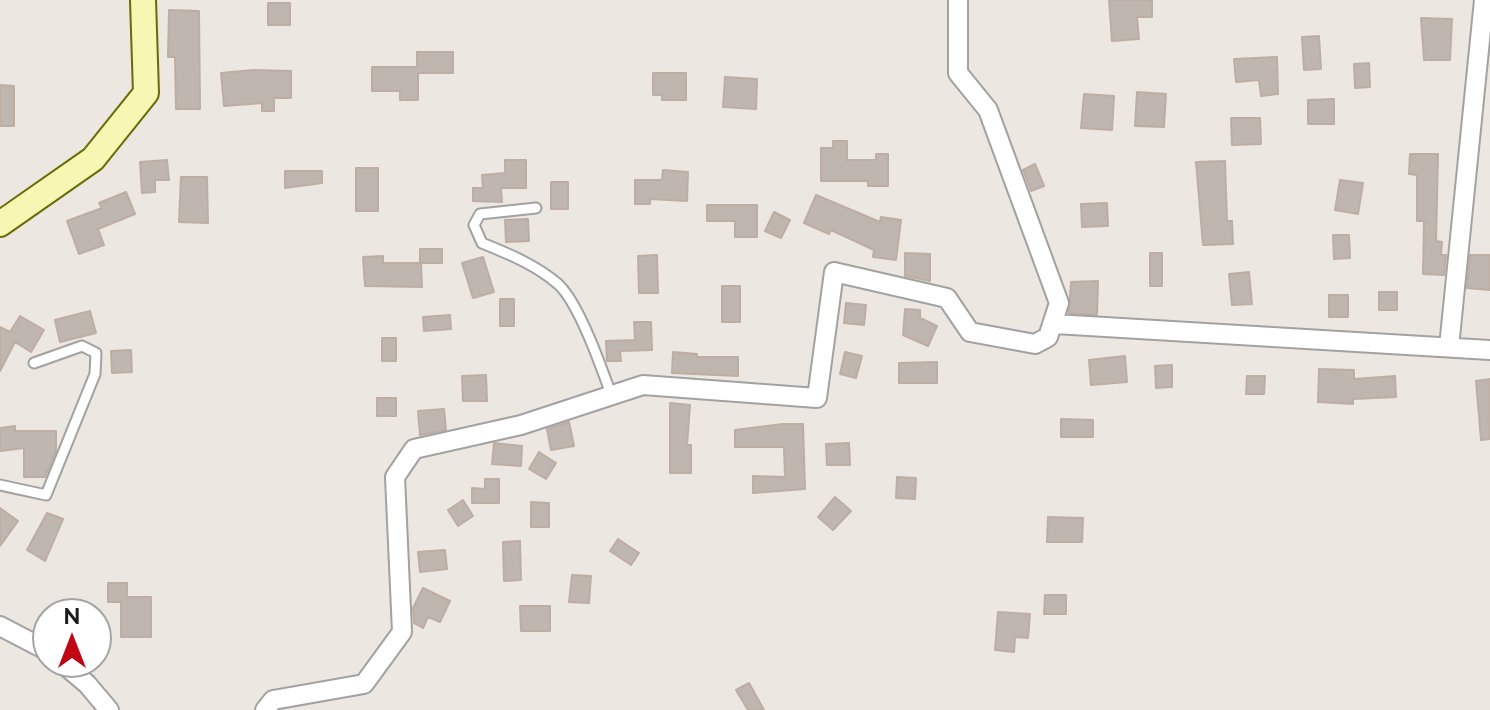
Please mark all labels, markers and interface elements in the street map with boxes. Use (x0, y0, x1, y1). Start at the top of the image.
north arrow (32, 598, 112, 678)
text: N (64, 603, 80, 629)

